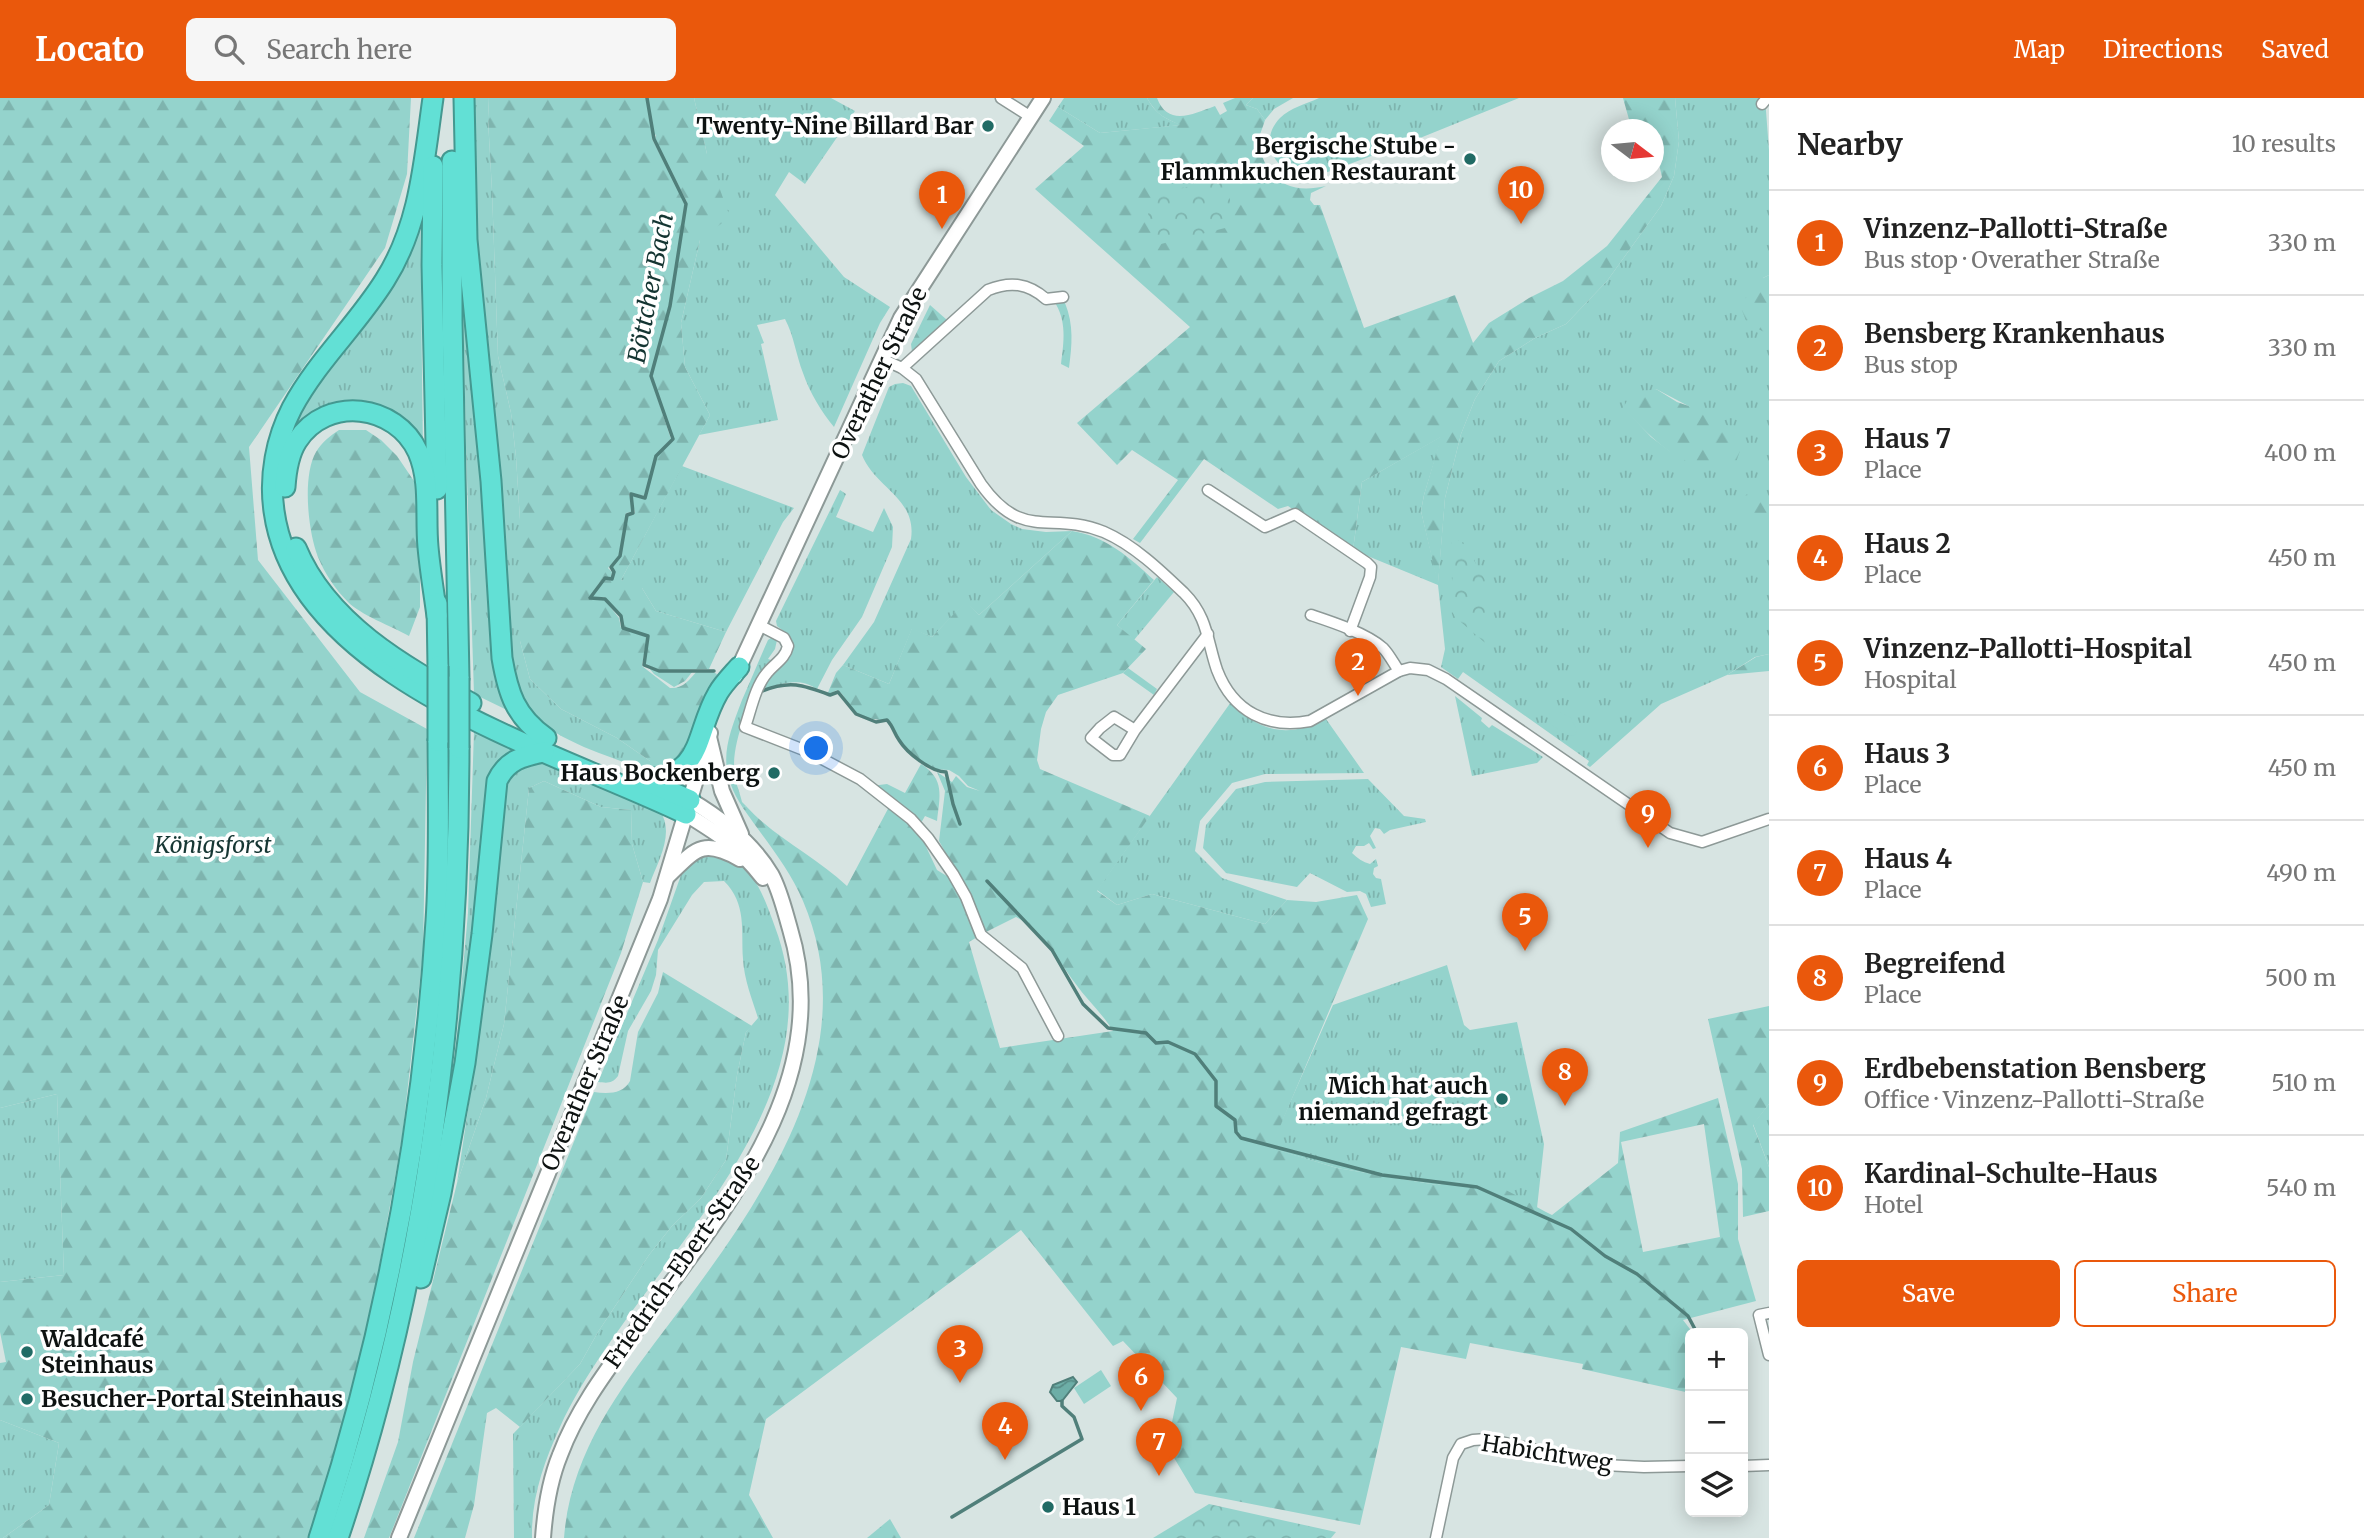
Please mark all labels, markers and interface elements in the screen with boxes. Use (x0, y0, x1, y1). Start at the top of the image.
search box (186, 18, 676, 81)
text: Locato (35, 29, 144, 70)
icon: search (210, 30, 248, 68)
text: Search here (266, 33, 412, 66)
text: Map (2014, 34, 2065, 65)
text: Directions (2103, 34, 2223, 65)
text: Saved (2261, 34, 2329, 65)
place label: Twenty-Nine Billard Bar (696, 111, 974, 140)
marker: Twenty-Nine Billard Bar (980, 118, 996, 134)
north arrow (1601, 119, 1664, 182)
text: Nearby (1797, 125, 1903, 163)
text: 10 results (2232, 129, 2336, 158)
place label: Bergische Stube - Flammkuchen Restaurant (1160, 131, 1456, 186)
marker: Bergische Stube - Flammkuchen Restaurant (1462, 151, 1478, 167)
pin: 10 (1498, 166, 1544, 224)
pin: 1 (919, 171, 965, 229)
water label: Böttcher Bach (621, 210, 680, 366)
text: Vinzenz-Pallotti-Straße (1864, 212, 2168, 245)
text: 1 (1815, 228, 1825, 257)
text: 330 m (2268, 228, 2336, 257)
text: Bus stop · Overather Straße (1864, 245, 2160, 274)
street label: Overather Straße (824, 282, 933, 464)
text: Bensberg Krankenhaus (1864, 317, 2165, 350)
text: 2 (1813, 333, 1827, 362)
text: 330 m (2268, 333, 2336, 362)
text: Bus stop (1864, 350, 1958, 379)
text: Haus 7 (1864, 422, 1951, 455)
text: 3 (1813, 438, 1827, 467)
text: 400 m (2264, 438, 2336, 467)
text: Place (1864, 455, 1921, 484)
text: Haus 2 (1864, 527, 1951, 560)
text: 4 (1813, 543, 1827, 572)
text: 450 m (2268, 543, 2336, 572)
text: Place (1864, 560, 1921, 589)
text: Vinzenz-Pallotti-Hospital (1864, 632, 2192, 665)
pin: 2 (1335, 638, 1381, 696)
text: 5 (1813, 648, 1827, 677)
text: 450 m (2268, 648, 2336, 677)
text: Hospital (1864, 665, 1957, 694)
your location (799, 731, 833, 765)
text: Haus 3 (1864, 737, 1950, 770)
text: 6 (1813, 753, 1827, 782)
text: 450 m (2268, 753, 2336, 782)
place label: Haus Bockenberg (560, 758, 761, 787)
marker: Haus Bockenberg (766, 765, 782, 781)
text: Place (1864, 770, 1921, 799)
pin: 9 (1625, 790, 1671, 848)
park label: Königsforst (153, 830, 272, 859)
text: Haus 4 (1864, 842, 1952, 875)
text: 7 (1813, 858, 1827, 887)
text: 490 m (2266, 858, 2336, 887)
text: Place (1864, 875, 1921, 904)
pin: 5 (1502, 893, 1548, 951)
text: Begreifend (1864, 947, 2005, 980)
text: 8 (1813, 963, 1827, 992)
text: 500 m (2265, 963, 2336, 992)
text: Place (1864, 980, 1921, 1009)
street label: Overather Straße (534, 990, 635, 1175)
pin: 8 (1542, 1048, 1588, 1106)
text: Erdbebenstation Bensberg (1864, 1052, 2206, 1085)
text: 9 (1813, 1068, 1827, 1097)
text: 510 m (2271, 1068, 2336, 1097)
place label: Mich hat auch niemand gefragt (1298, 1071, 1488, 1126)
text: Office · Vinzenz-Pallotti-Straße (1864, 1085, 2204, 1114)
marker: Mich hat auch niemand gefragt (1494, 1091, 1510, 1107)
street label: Friedrich-Ebert-Straße (597, 1150, 766, 1373)
text: Kardinal-Schulte-Haus (1864, 1157, 2158, 1190)
text: 10 (1808, 1173, 1832, 1202)
text: 540 m (2266, 1173, 2336, 1202)
text: Hotel (1864, 1190, 1923, 1219)
button: Save (1797, 1260, 2060, 1327)
button: Share (2074, 1260, 2336, 1327)
place label: Waldcafé Steinhaus (40, 1324, 154, 1379)
pin: 3 (937, 1325, 983, 1383)
map controls (1685, 1328, 1748, 1517)
button: + (1685, 1328, 1748, 1391)
marker: Waldcafé Steinhaus (19, 1344, 35, 1360)
pin: 6 (1118, 1353, 1164, 1411)
place label: Besucher-Portal Steinhaus (41, 1384, 343, 1413)
marker: Besucher-Portal Steinhaus (19, 1391, 35, 1407)
button: − (1685, 1391, 1748, 1454)
pin: 4 (982, 1402, 1028, 1460)
pin: 7 (1136, 1418, 1182, 1476)
street label: Habichtweg (1480, 1428, 1615, 1477)
button: layers (1685, 1454, 1748, 1517)
place label: Haus 1 (1062, 1492, 1136, 1521)
marker: Haus 1 (1040, 1499, 1056, 1515)

